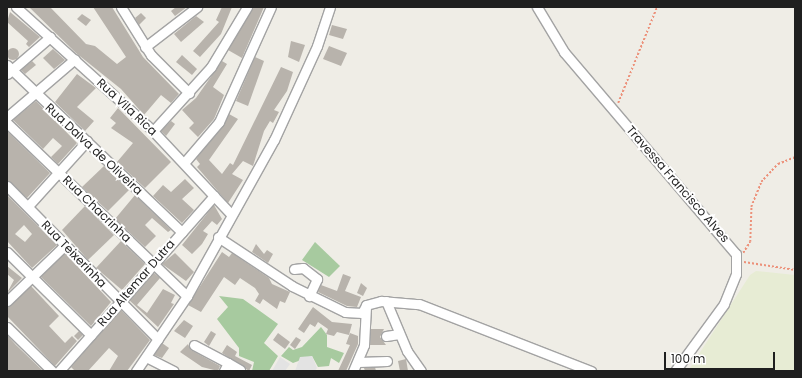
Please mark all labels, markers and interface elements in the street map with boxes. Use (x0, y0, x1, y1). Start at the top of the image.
street label: Rua Vila Rica (94, 75, 160, 139)
street label: Rua Dalva de Oliveira (42, 100, 146, 198)
street label: Travessa Francisco Alves (624, 123, 732, 245)
street label: Rua Chacrinha (60, 173, 134, 245)
street label: Rua Teixerinha (39, 218, 109, 290)
street label: Rua Altemar Dutra (94, 237, 178, 329)
scale bar (666, 344, 777, 370)
text: 100 m (671, 350, 705, 367)

